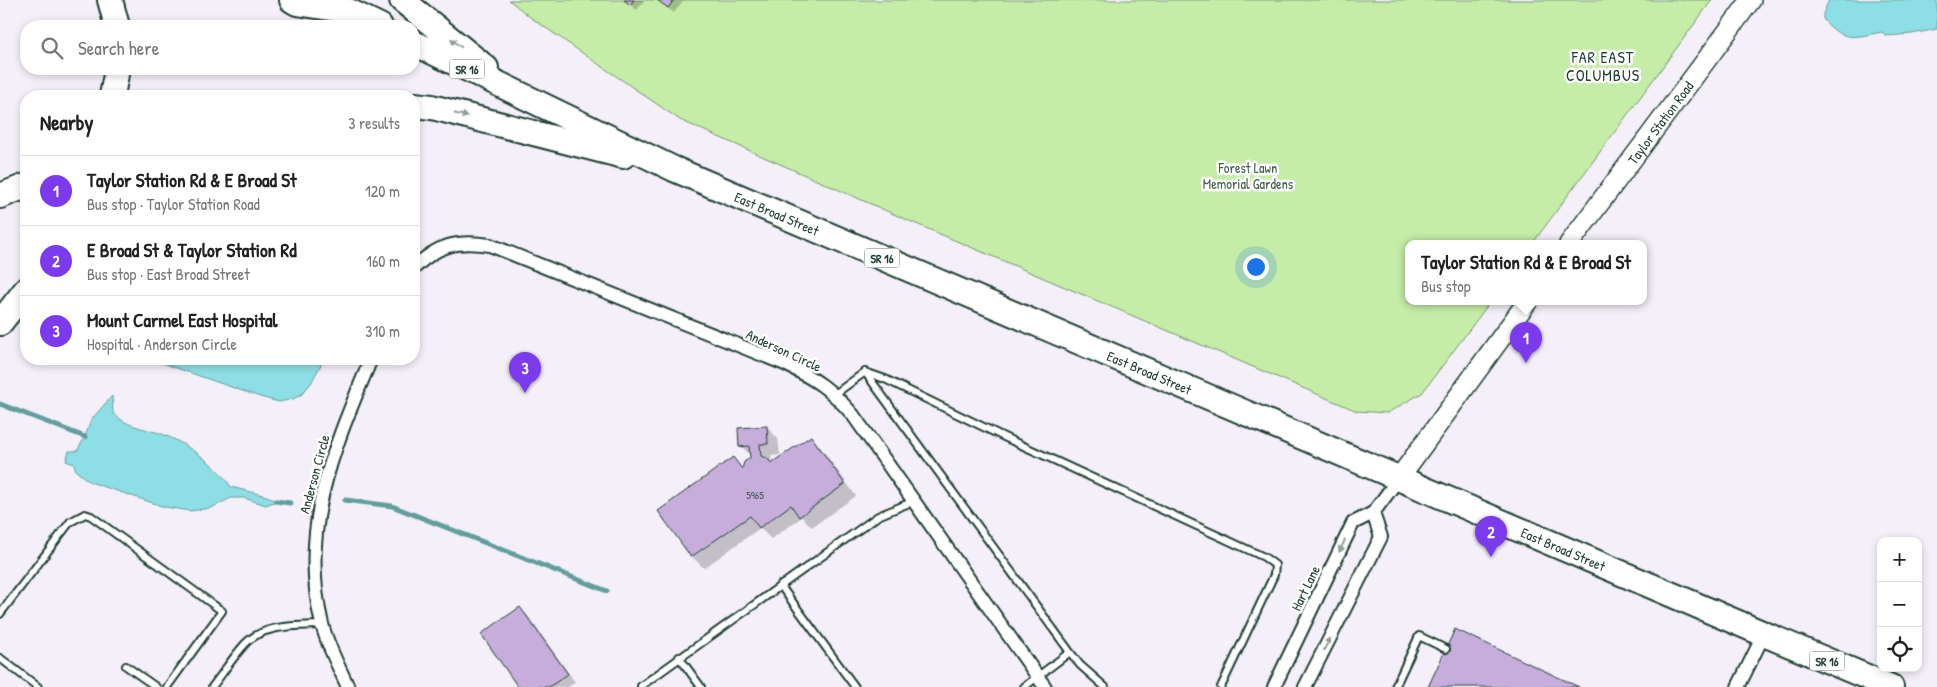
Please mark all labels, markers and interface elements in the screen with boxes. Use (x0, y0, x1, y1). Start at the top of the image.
search box (20, 20, 420, 75)
icon: search (38, 34, 66, 62)
text: Search here (78, 35, 159, 61)
one-way arrow (449, 38, 462, 49)
district label: FAR EAST COLUMBUS (1566, 46, 1640, 86)
road number: SR 16 (450, 60, 484, 78)
street label: Taylor Station Road (1623, 76, 1697, 167)
text: Nearby (40, 108, 93, 137)
one-way arrow (454, 111, 469, 119)
text: 3 results (348, 112, 400, 134)
park label: Forest Lawn Memorial Gardens (1203, 158, 1293, 193)
text: Taylor Station Rd & E Broad St (87, 167, 297, 193)
text: 1 (53, 180, 59, 202)
text: 120 m (365, 180, 400, 202)
street label: East Broad Street (732, 187, 822, 239)
text: Bus stop · Taylor Station Road (87, 193, 260, 215)
text: E Broad St & Taylor Station Rd (87, 237, 297, 263)
popup (1405, 240, 1647, 305)
road number: SR 16 (864, 248, 900, 268)
text: Taylor Station Rd & E Broad St (1421, 249, 1631, 275)
text: 2 (52, 250, 60, 272)
text: 160 m (366, 250, 400, 272)
your location (1243, 254, 1269, 280)
text: Bus stop · East Broad Street (87, 263, 250, 285)
text: Bus stop (1421, 275, 1471, 297)
text: Mount Carmel East Hospital (87, 307, 278, 333)
text: 3 (52, 320, 60, 342)
text: 310 m (365, 320, 400, 342)
pin: 1 (1510, 322, 1542, 363)
street label: Anderson Circle (743, 324, 825, 376)
text: Hospital · Anderson Circle (87, 333, 237, 355)
street label: East Broad Street (1104, 345, 1195, 398)
pin: 3 (509, 352, 541, 393)
street label: Anderson Circle (294, 432, 334, 516)
house number: 5965 (746, 488, 764, 502)
pin: 2 (1475, 516, 1507, 557)
street label: East Broad Street (1518, 522, 1609, 575)
map controls (1877, 537, 1922, 672)
button: + (1877, 537, 1922, 582)
one-way arrow (1337, 539, 1345, 553)
street label: Hart Lane (1286, 562, 1324, 614)
button: − (1877, 582, 1922, 627)
button: locate (1877, 627, 1922, 672)
one-way arrow (1323, 636, 1331, 651)
road number: SR 16 (1810, 651, 1844, 670)

